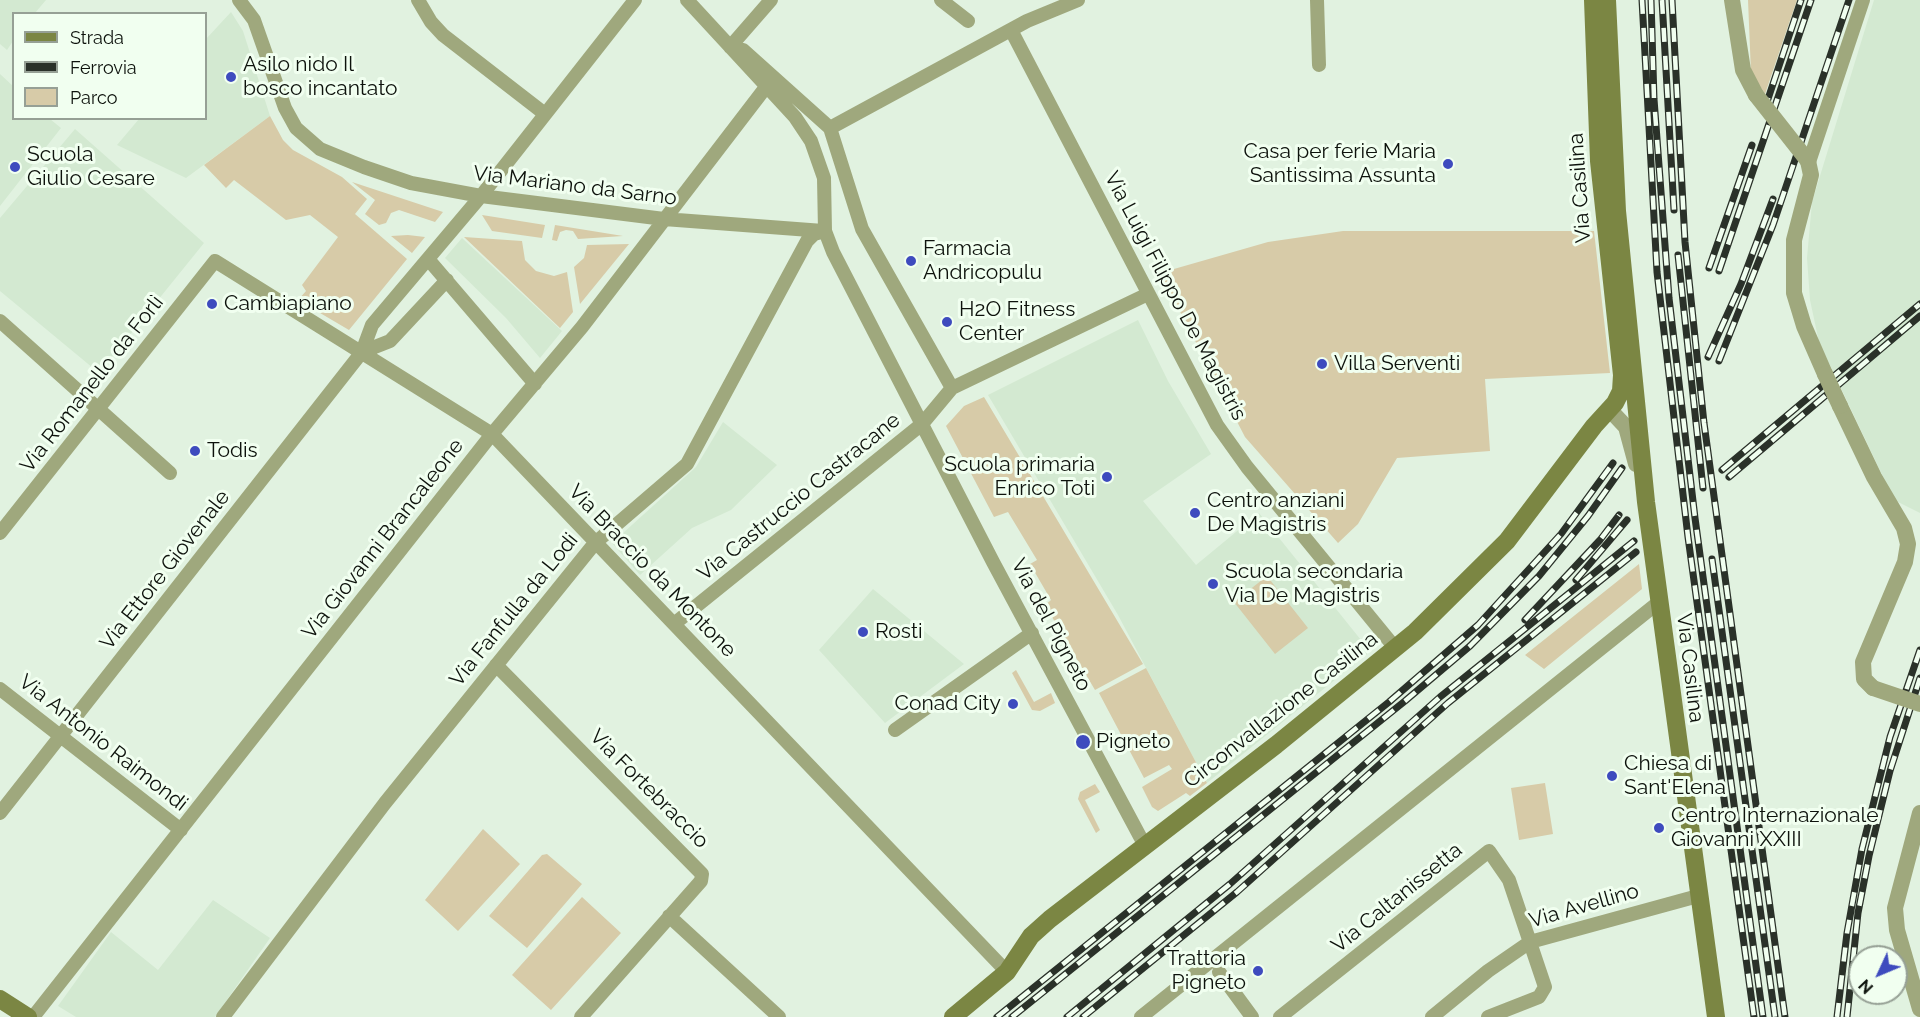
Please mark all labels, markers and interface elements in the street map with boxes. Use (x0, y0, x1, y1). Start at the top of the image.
legend (12, 12, 207, 120)
text: Strada (70, 27, 124, 48)
place label: Asilo nido Il bosco incantato (243, 52, 398, 102)
text: Ferrovia (70, 57, 137, 78)
marker: Asilo nido Il bosco incantato (224, 70, 238, 84)
text: Parco (70, 87, 117, 108)
street label: Via Casilina (1564, 132, 1596, 244)
place label: Casa per ferie Maria Santissima Assunta (1243, 139, 1436, 189)
place label: Scuola Giulio Cesare (27, 142, 155, 192)
marker: Casa per ferie Maria Santissima Assunta (1441, 157, 1455, 171)
marker: Scuola Giulio Cesare (8, 160, 22, 174)
street label: Via Mariano da Sarno (472, 161, 678, 211)
street label: Via Luigi Filippo De Magistris (1099, 167, 1251, 425)
place label: Farmacia Andricopulu (923, 236, 1042, 286)
marker: Farmacia Andricopulu (904, 254, 918, 268)
street label: Via Romanello da Forlì (15, 290, 169, 478)
place label: Cambiapiano (224, 291, 352, 317)
marker: Cambiapiano (205, 297, 219, 311)
place label: H2O Fitness Center (959, 297, 1075, 347)
marker: H2O Fitness Center (940, 315, 954, 329)
place label: Villa Serventi (1334, 351, 1460, 377)
marker: Villa Serventi (1315, 357, 1329, 371)
street label: Via Castruccio Castracane (693, 408, 905, 586)
street label: Via Giovanni Brancaleone (297, 434, 469, 644)
place label: Todis (207, 438, 258, 464)
marker: Todis (188, 444, 202, 458)
place label: Scuola primaria Enrico Toti (944, 452, 1095, 502)
marker: Scuola primaria Enrico Toti (1100, 470, 1114, 484)
street label: Via Braccio da Montone (563, 479, 741, 663)
street label: Via Ettore Giovenale (95, 485, 235, 655)
place label: Centro anziani De Magistris (1207, 488, 1345, 538)
marker: Centro anziani De Magistris (1188, 506, 1202, 520)
street label: Via Fanfulla da Lodi (444, 528, 584, 692)
street label: Via del Pigneto (1005, 554, 1097, 696)
place label: Scuola secondaria Via De Magistris (1225, 559, 1403, 609)
marker: Scuola secondaria Via De Magistris (1206, 577, 1220, 591)
street label: Via Casilina (1671, 612, 1709, 724)
place label: Rosti (875, 619, 923, 645)
marker: Rosti (856, 625, 870, 639)
street label: Circonvallazione Casilina (1179, 626, 1383, 794)
street label: Via Antonio Raimondi (14, 669, 192, 817)
place label: Conad City (895, 691, 1001, 717)
marker: Conad City (1006, 697, 1020, 711)
street label: Via Fortebraccio (584, 724, 714, 854)
place label: Pigneto (1096, 729, 1170, 755)
marker: Pigneto (1074, 733, 1092, 751)
place label: Chiesa di Sant'Elena (1624, 751, 1726, 801)
marker: Chiesa di Sant'Elena (1605, 769, 1619, 783)
place label: Centro Internazionale Giovanni XXIII (1671, 803, 1879, 853)
marker: Centro Internazionale Giovanni XXIII (1652, 821, 1666, 835)
street label: Via Caltanissetta (1327, 838, 1467, 958)
street label: Via Avellino (1526, 878, 1642, 934)
north arrow (1848, 945, 1908, 1005)
place label: Trattoria Pigneto (1167, 946, 1246, 996)
marker: Trattoria Pigneto (1251, 964, 1265, 978)
text: N (1855, 975, 1877, 997)

